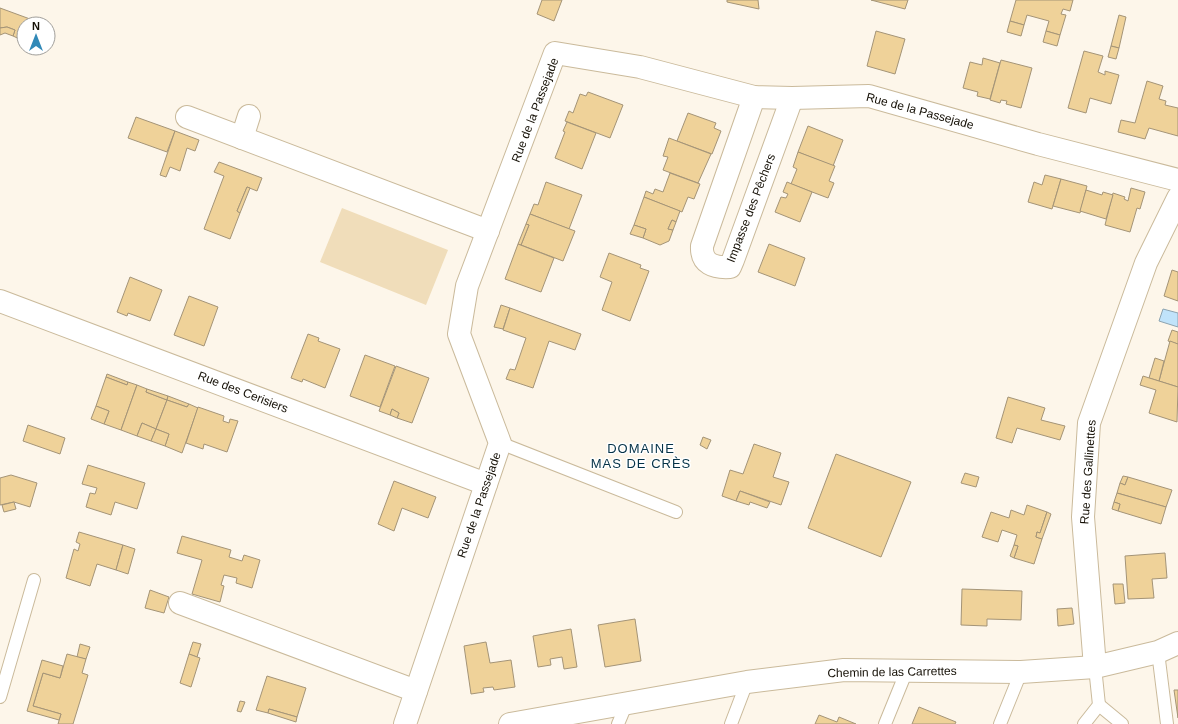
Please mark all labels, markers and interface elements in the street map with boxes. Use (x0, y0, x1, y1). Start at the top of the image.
north arrow (16, 16, 56, 56)
text: N (32, 20, 40, 32)
street label: Rue de la Passejade (509, 55, 561, 164)
street label: Rue de la Passejade (865, 90, 976, 132)
street label: Impasse des Pêchers (724, 152, 778, 264)
street label: Rue des Cerisiers (196, 368, 290, 416)
street label: Rue des Gallinettes (1077, 419, 1099, 525)
district label: DOMAINE MAS DE CRÈS (591, 441, 691, 471)
street label: Rue de la Passejade (454, 450, 504, 560)
street label: Chemin de las Carrettes (827, 664, 957, 680)

